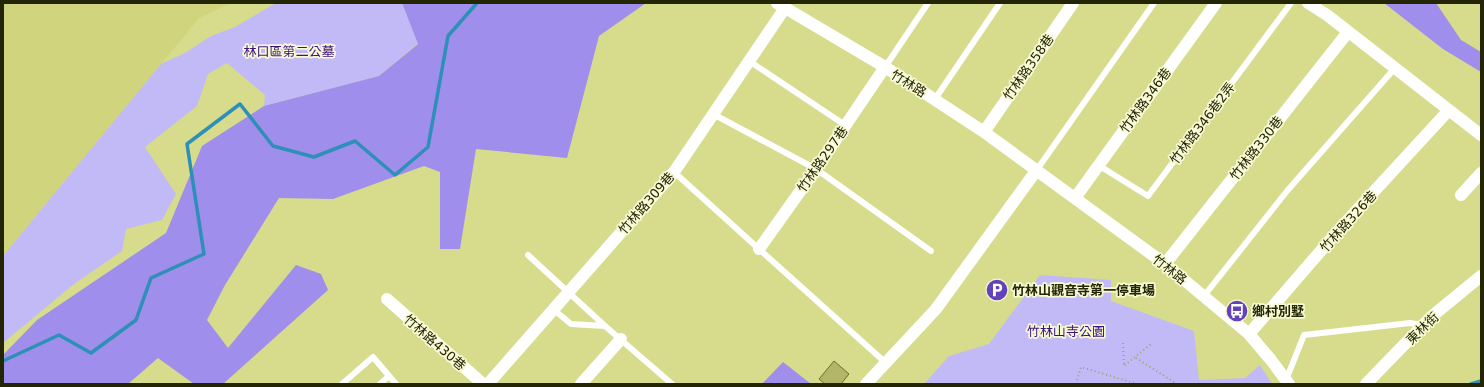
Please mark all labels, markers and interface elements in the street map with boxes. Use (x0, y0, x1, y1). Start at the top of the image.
street label: 竹林路358巷 (1000, 32, 1057, 103)
park label: 林口區第二公墓 (243, 44, 335, 59)
street label: 竹林路346巷 (1117, 65, 1174, 136)
street label: 竹林路 (888, 67, 929, 100)
street label: 竹林路346巷2弄 (1167, 80, 1238, 167)
street label: 竹林路330巷 (1227, 113, 1286, 183)
street label: 竹林路297巷 (794, 124, 851, 195)
street label: 竹林路309巷 (616, 169, 677, 237)
street label: 竹林路326巷 (1317, 188, 1380, 255)
street label: 竹林路 (1150, 251, 1190, 287)
parking icon: 竹林山觀音寺第一停車場 (984, 277, 1010, 303)
place label: 竹林山觀音寺第一停車場 (1012, 283, 1155, 298)
bus stop icon: 鄉村別墅 (1224, 298, 1250, 324)
place label: 鄉村別墅 (1252, 304, 1304, 319)
street label: 東林街 (1403, 309, 1442, 347)
street label: 竹林路430巷 (401, 312, 469, 373)
park label: 竹林山寺公園 (1027, 324, 1105, 339)

